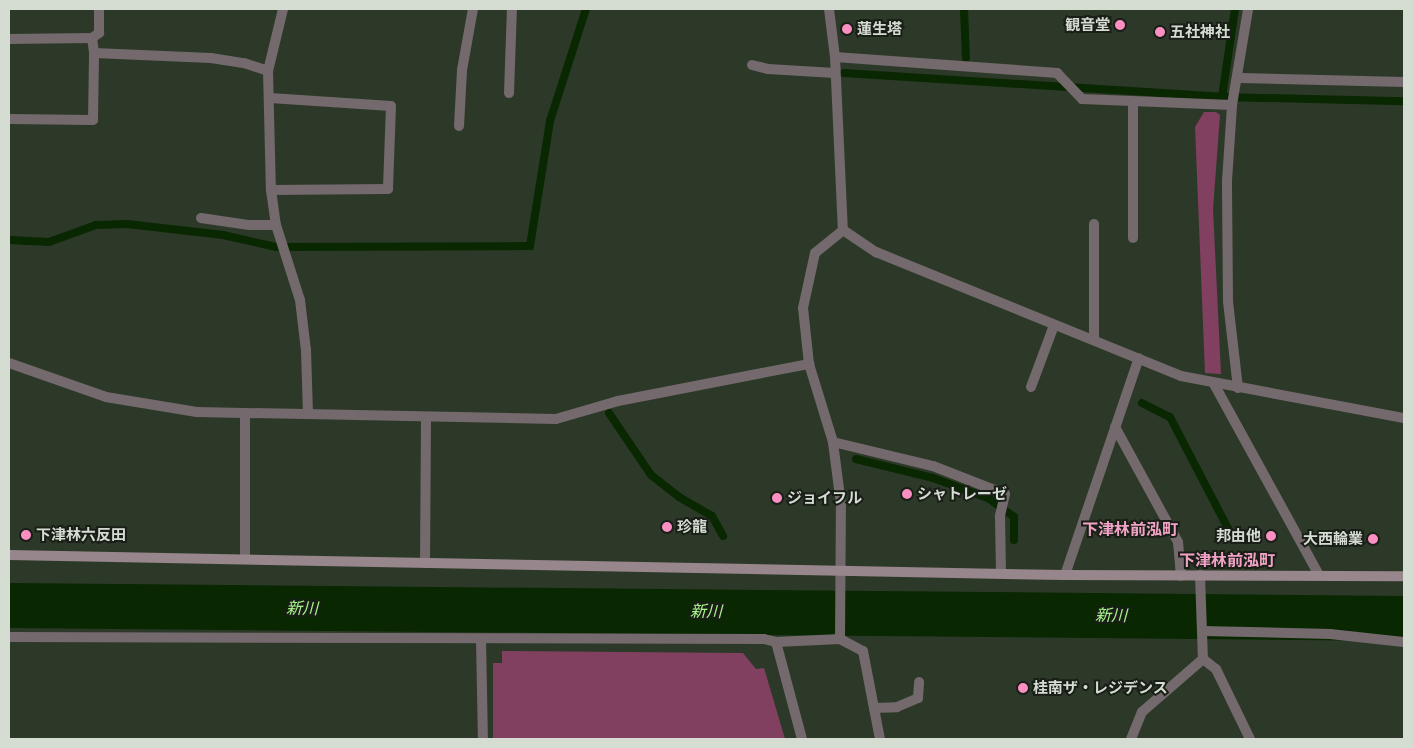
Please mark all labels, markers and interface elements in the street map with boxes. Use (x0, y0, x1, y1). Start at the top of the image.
place label: 観音堂 (1065, 16, 1110, 34)
marker: 観音堂 (1114, 19, 1126, 31)
place label: 蓮生塔 (857, 20, 902, 38)
marker: 蓮生塔 (841, 23, 853, 35)
place label: 五社神社 (1170, 23, 1230, 41)
marker: 五社神社 (1154, 26, 1166, 38)
place label: シャトレーゼ (917, 485, 1007, 503)
marker: シャトレーゼ (901, 488, 913, 500)
place label: ジョイフル (787, 489, 862, 507)
marker: ジョイフル (771, 492, 783, 504)
place label: 珍龍 (677, 518, 707, 536)
district label: 下津林前泓町 (1082, 519, 1178, 539)
marker: 珍龍 (661, 521, 673, 533)
place label: 下津林六反田 (36, 526, 126, 544)
place label: 邦由他 (1216, 527, 1261, 545)
marker: 下津林六反田 (20, 529, 32, 541)
marker: 邦由他 (1265, 530, 1277, 542)
place label: 大西輪業 (1303, 530, 1363, 548)
marker: 大西輪業 (1367, 533, 1379, 545)
district label: 下津林前泓町 (1179, 550, 1275, 570)
water label: 新川 (286, 598, 318, 618)
water label: 新川 (690, 601, 722, 621)
water label: 新川 (1095, 605, 1127, 625)
place label: 桂南ザ・レジデンス (1033, 679, 1168, 697)
marker: 桂南ザ・レジデンス (1017, 682, 1029, 694)

